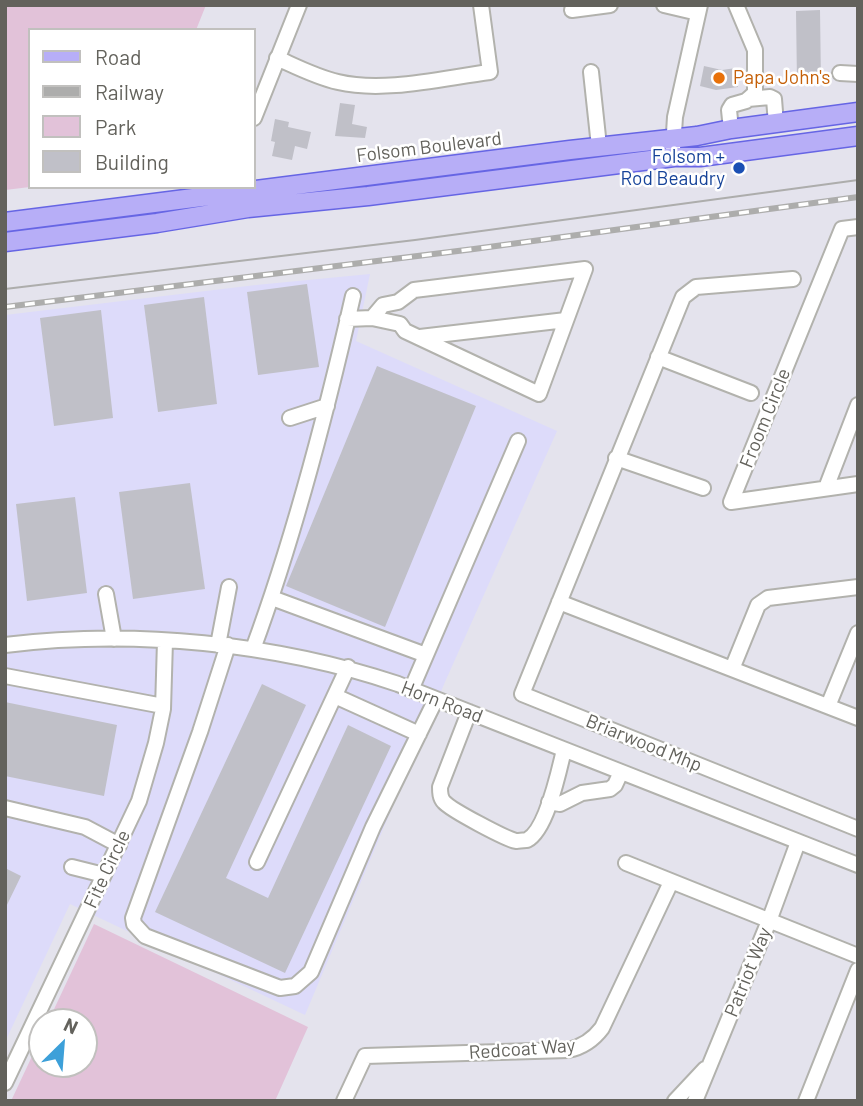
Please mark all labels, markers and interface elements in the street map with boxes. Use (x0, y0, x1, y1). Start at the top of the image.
legend (28, 28, 256, 189)
text: Road (95, 44, 141, 69)
place label: Papa John's (733, 67, 830, 89)
marker: Papa John's (711, 70, 727, 86)
text: Railway (95, 79, 164, 104)
text: Park (95, 114, 136, 139)
street label: Folsom Boulevard (355, 127, 503, 167)
place label: Folsom + Rod Beaudry (620, 146, 725, 190)
text: Building (95, 149, 169, 174)
marker: Folsom + Rod Beaudry (731, 160, 747, 176)
street label: Froom Circle (735, 365, 795, 471)
street label: Horn Road (398, 676, 486, 728)
street label: Briarwood Mhp (583, 709, 705, 777)
street label: Fite Circle (79, 826, 135, 912)
street label: Patriot Way (720, 924, 776, 1020)
north arrow (28, 1008, 98, 1078)
text: N (61, 1012, 82, 1038)
street label: Redcoat Way (468, 1034, 576, 1064)

